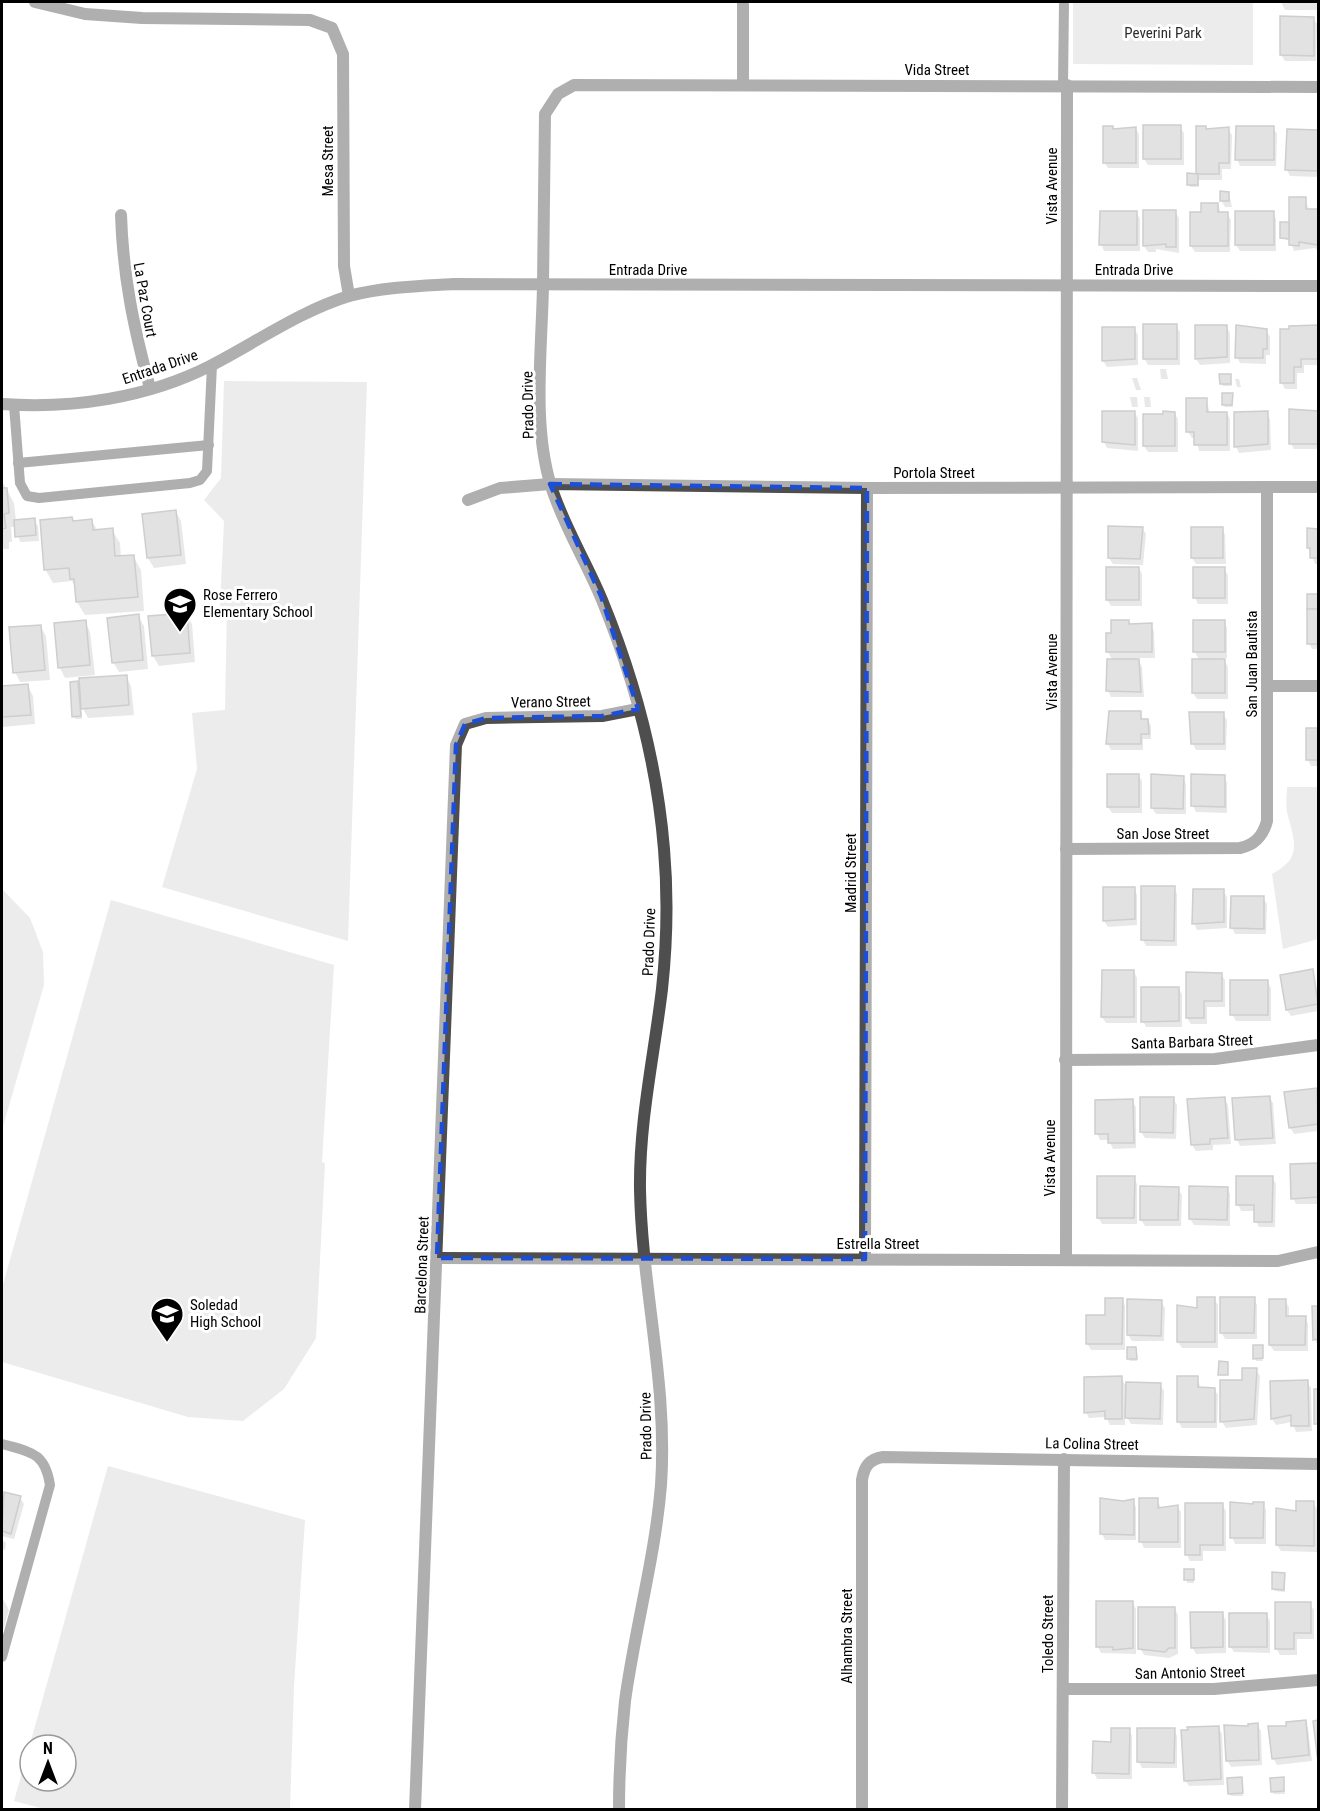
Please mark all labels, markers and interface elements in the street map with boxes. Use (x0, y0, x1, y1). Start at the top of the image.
park label: Peverini Park (1124, 24, 1202, 42)
street label: Vida Street (904, 61, 970, 79)
street label: Mesa Street (319, 126, 337, 196)
street label: Vista Avenue (1043, 148, 1061, 224)
street label: La Paz Court (130, 261, 160, 339)
street label: Entrada Drive (609, 261, 687, 279)
street label: Entrada Drive (1095, 261, 1173, 279)
street label: Entrada Drive (120, 346, 200, 388)
street label: Prado Drive (518, 371, 538, 439)
street label: Portola Street (893, 464, 975, 482)
school or university icon: Rose Ferrero Elementary School (162, 586, 198, 633)
place label: Rose Ferrero Elementary School (203, 586, 313, 621)
street label: San Juan Bautista (1243, 610, 1261, 718)
street label: Vista Avenue (1043, 634, 1061, 710)
street label: Verano Street (511, 692, 591, 712)
street label: San Jose Street (1117, 825, 1209, 843)
street label: Madrid Street (842, 833, 860, 913)
street label: Prado Drive (639, 908, 659, 976)
street label: Santa Barbara Street (1131, 1031, 1253, 1053)
street label: Vista Avenue (1041, 1120, 1059, 1196)
street label: Barcelona Street (411, 1216, 433, 1314)
street label: Estrella Street (837, 1235, 919, 1253)
school or university icon: Soledad High School (149, 1296, 185, 1343)
place label: Soledad High School (190, 1296, 261, 1331)
street label: Prado Drive (636, 1392, 656, 1460)
street label: La Colina Street (1045, 1434, 1139, 1454)
street label: Alhambra Street (838, 1588, 856, 1684)
street label: Toledo Street (1039, 1595, 1057, 1673)
street label: San Antonio Street (1135, 1663, 1245, 1683)
north arrow (18, 1733, 78, 1793)
text: N (43, 1739, 53, 1758)

